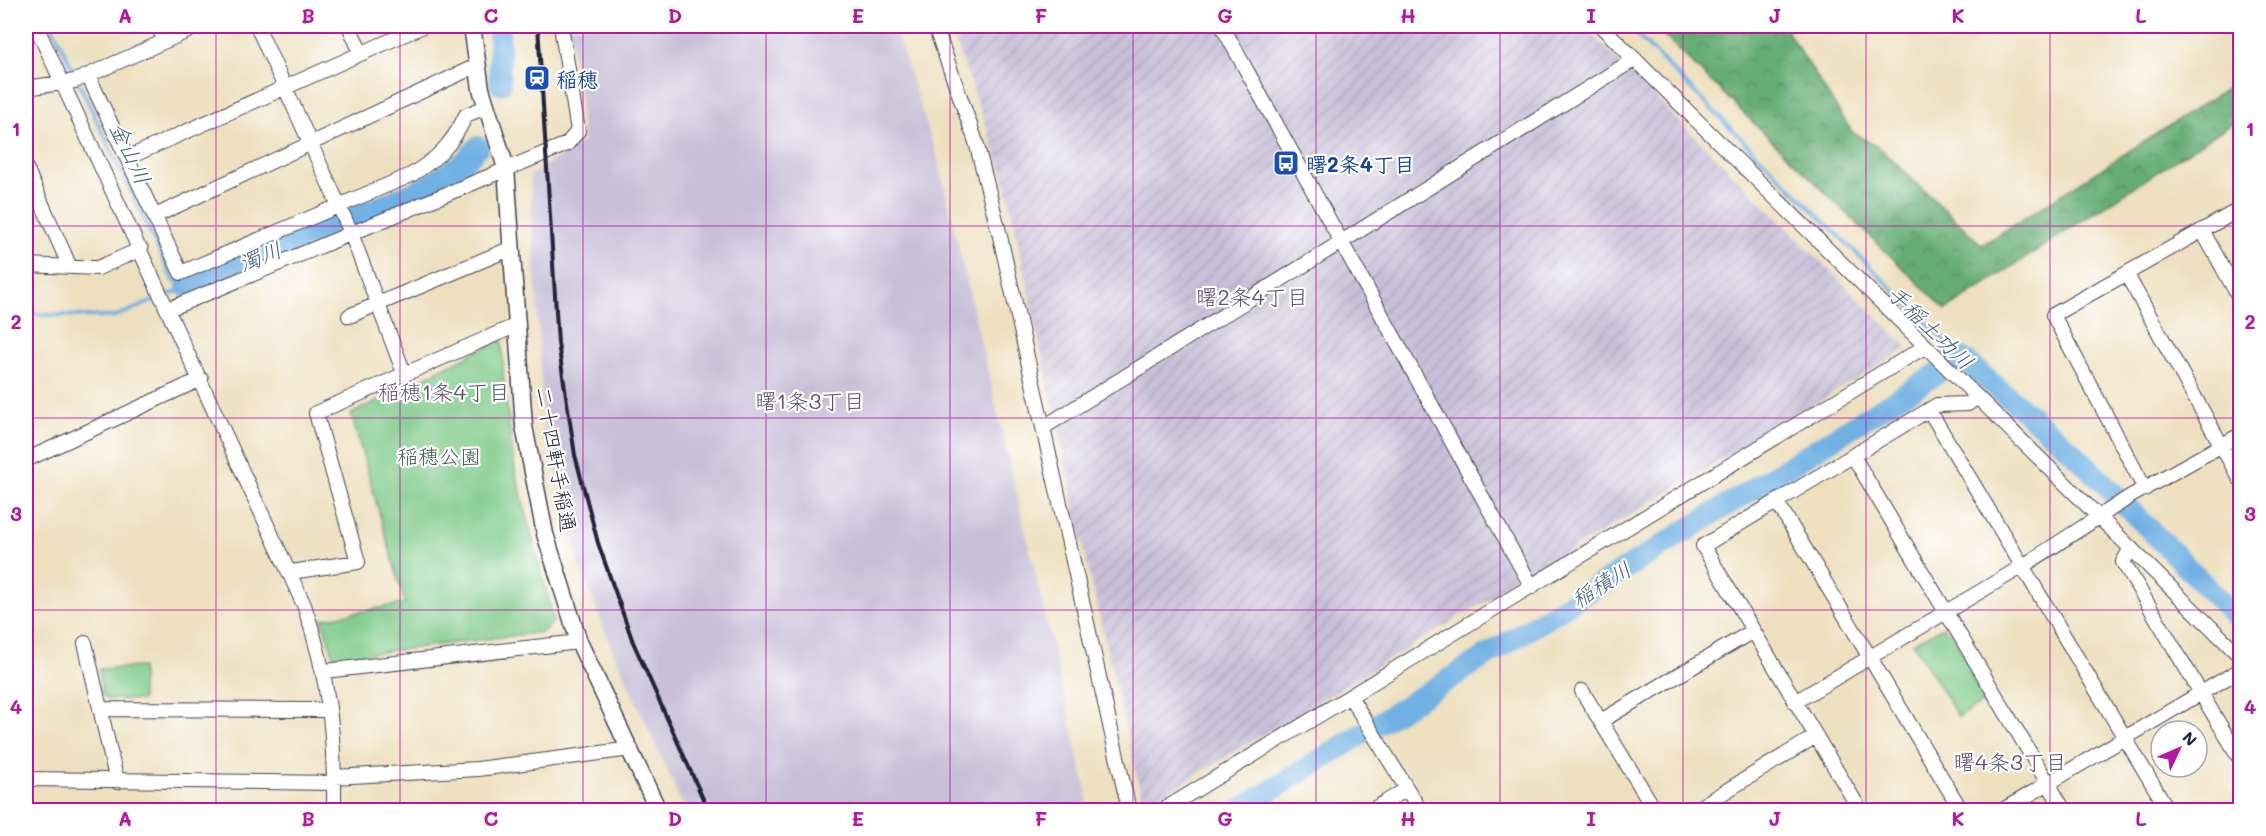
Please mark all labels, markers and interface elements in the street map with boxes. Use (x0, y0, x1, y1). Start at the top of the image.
text: A (118, 2, 132, 28)
text: B (301, 2, 315, 28)
text: C (484, 2, 499, 28)
text: D (668, 2, 682, 28)
text: E (852, 2, 864, 28)
text: F (1035, 2, 1048, 28)
text: G (1217, 2, 1233, 28)
text: H (1400, 2, 1416, 28)
text: I (1586, 2, 1596, 28)
text: J (1768, 2, 1782, 28)
text: K (1951, 2, 1965, 28)
text: L (2135, 2, 2147, 28)
station icon: 稲穂 (522, 63, 552, 93)
place label: 稲穂 (556, 65, 598, 92)
text: 1 (12, 115, 20, 141)
text: 1 (2246, 115, 2254, 141)
water label: 金山川 (104, 117, 158, 189)
bus stop icon: 曙2条4丁目 (1271, 148, 1301, 178)
place label: 曙2条4丁目 (1306, 150, 1415, 177)
water label: 濁川 (234, 234, 286, 278)
water label: 手稲土功川 (1881, 278, 1981, 376)
district label: 曙2条4丁目 (1195, 282, 1309, 311)
text: 2 (10, 308, 22, 334)
text: 2 (2244, 308, 2256, 334)
district label: 稲穂1条4丁目 (378, 377, 510, 406)
street label: 二十四軒手稲通 (531, 384, 583, 534)
district label: 曙1条3丁目 (755, 386, 865, 415)
park label: 稲穂公園 (397, 442, 481, 469)
text: 3 (10, 500, 22, 526)
text: 3 (2244, 500, 2256, 526)
water label: 稲積川 (1565, 554, 1637, 614)
text: 4 (10, 693, 23, 719)
text: 4 (2244, 693, 2257, 719)
north arrow (2149, 719, 2209, 779)
text: N (2178, 727, 2202, 750)
district label: 曙4条3丁目 (1953, 747, 2067, 776)
text: A (118, 805, 132, 831)
text: B (301, 805, 315, 831)
text: C (484, 805, 499, 831)
text: D (668, 805, 682, 831)
text: E (852, 805, 864, 831)
text: F (1035, 805, 1048, 831)
text: G (1217, 805, 1233, 831)
text: H (1400, 805, 1416, 831)
text: I (1586, 805, 1596, 831)
text: J (1768, 805, 1782, 831)
text: K (1951, 805, 1965, 831)
text: L (2135, 805, 2147, 831)

